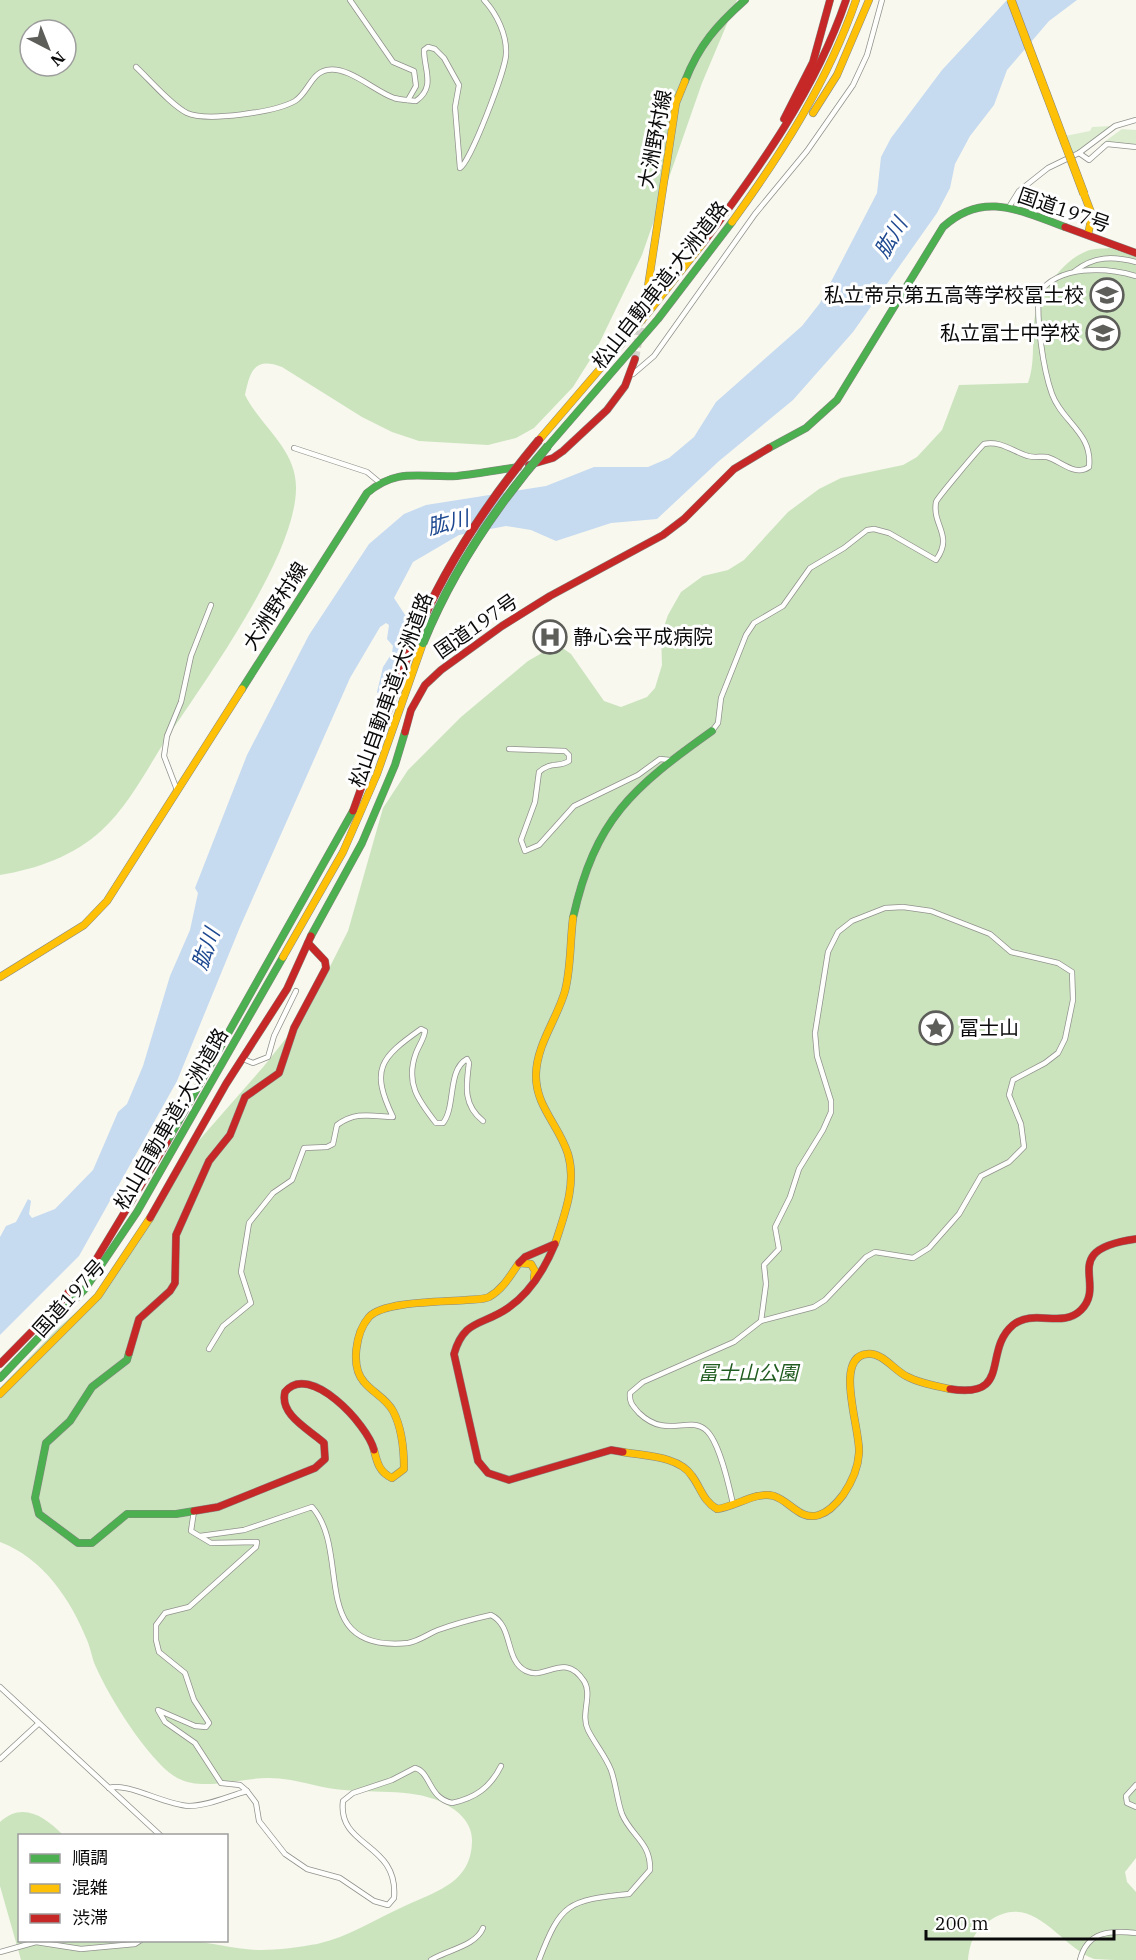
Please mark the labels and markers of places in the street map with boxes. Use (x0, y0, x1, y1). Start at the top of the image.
school or university icon: 私立帝京第五高等学校冨士校 (1089, 277, 1125, 313)
place label: 私立帝京第五高等学校冨士校 (824, 281, 1084, 308)
school or university icon: 私立冨士中学校 (1085, 315, 1121, 351)
place label: 私立冨士中学校 (940, 319, 1080, 346)
hospital icon: 静心会平成病院 (532, 619, 568, 655)
place label: 静心会平成病院 (573, 623, 713, 650)
place icon: 冨士山 (918, 1010, 954, 1046)
place label: 冨士山 (959, 1014, 1019, 1041)

